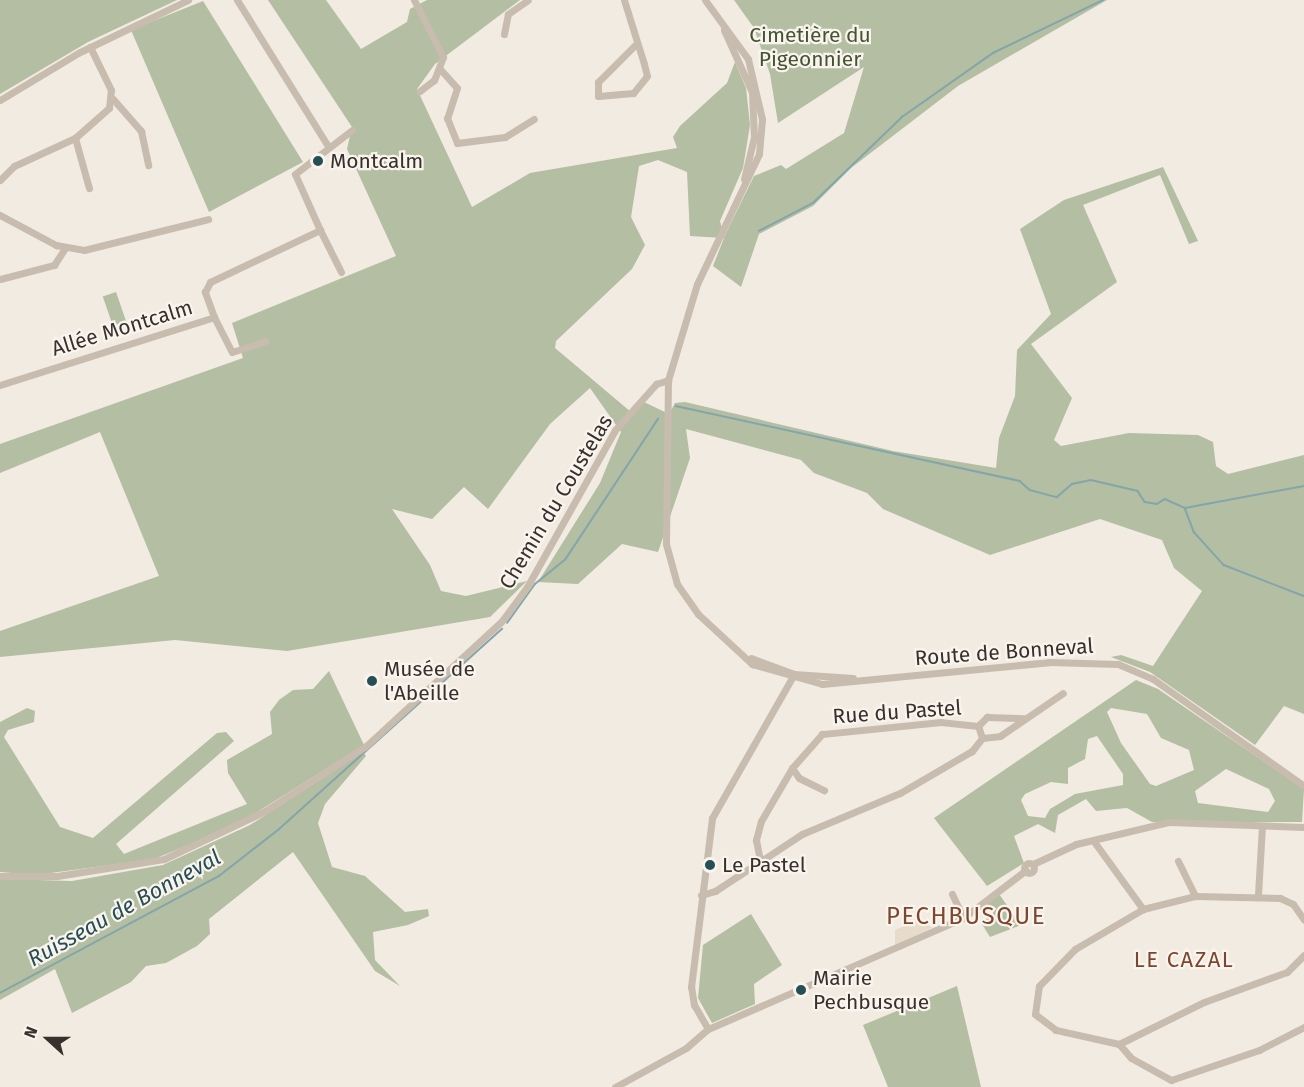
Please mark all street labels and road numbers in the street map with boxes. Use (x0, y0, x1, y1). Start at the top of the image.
street label: Allée Montcalm (48, 295, 196, 361)
street label: Chemin du Coustelas (494, 410, 618, 594)
street label: Route de Bonneval (914, 633, 1094, 671)
street label: Rue du Pastel (832, 695, 962, 729)

